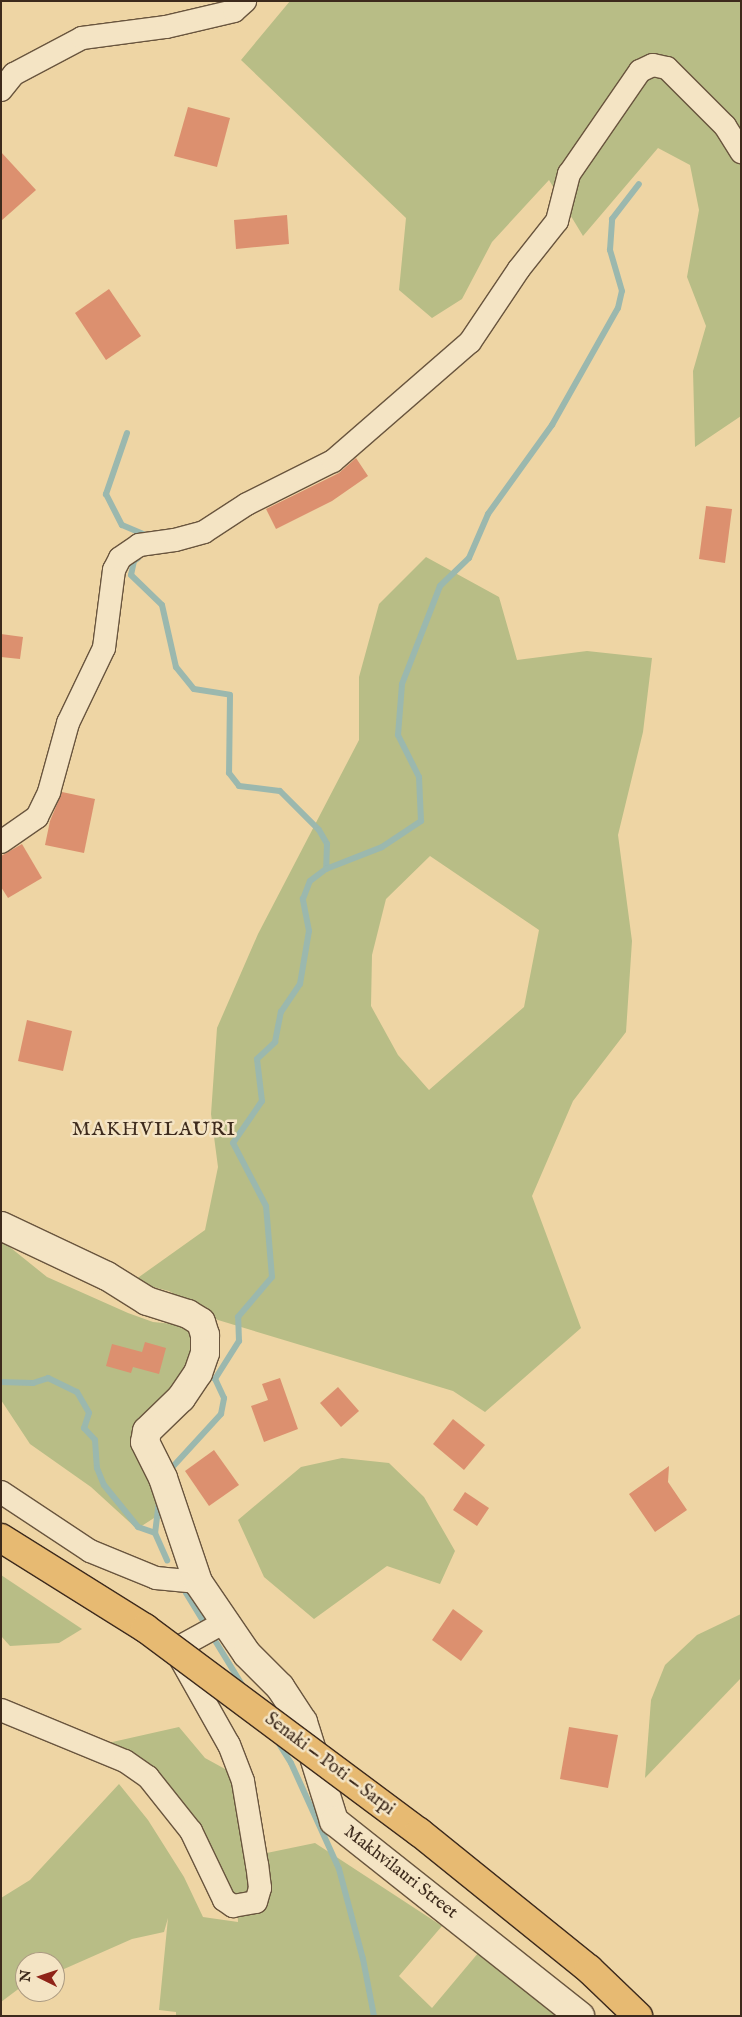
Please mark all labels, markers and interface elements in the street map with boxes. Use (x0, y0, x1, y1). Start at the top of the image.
district label: MAKHVILAURI (70, 1117, 238, 1141)
street label: Senaki — Poti — Sarpi (260, 1709, 398, 1821)
street label: Makhvilauri Street (339, 1822, 461, 1924)
north arrow (15, 1952, 65, 2002)
text: N (17, 1969, 35, 1983)

